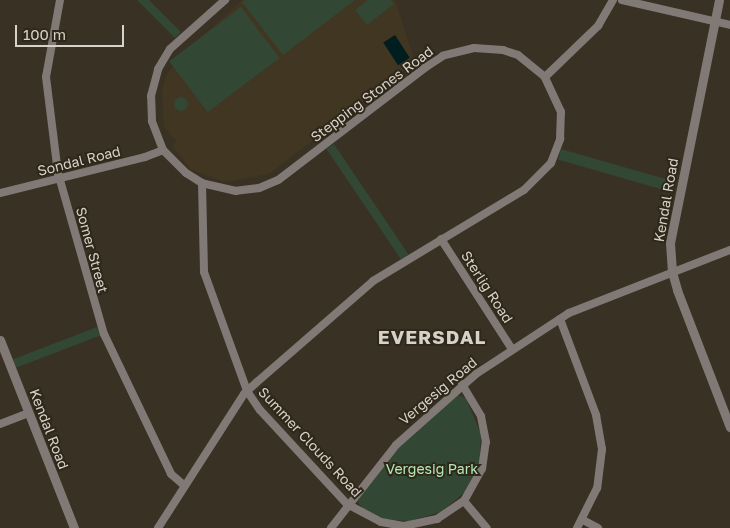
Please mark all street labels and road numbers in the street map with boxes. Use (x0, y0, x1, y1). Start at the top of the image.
street label: Stepping Stones Road (308, 43, 436, 145)
street label: Sondal Road (36, 143, 122, 179)
street label: Kendal Road (650, 157, 682, 243)
street label: Somer Street (72, 205, 112, 295)
street label: Sterlig Road (457, 248, 517, 326)
street label: Vergesig Road (396, 354, 480, 428)
street label: Summer Clouds Road (255, 384, 365, 500)
street label: Kendal Road (26, 386, 72, 472)

